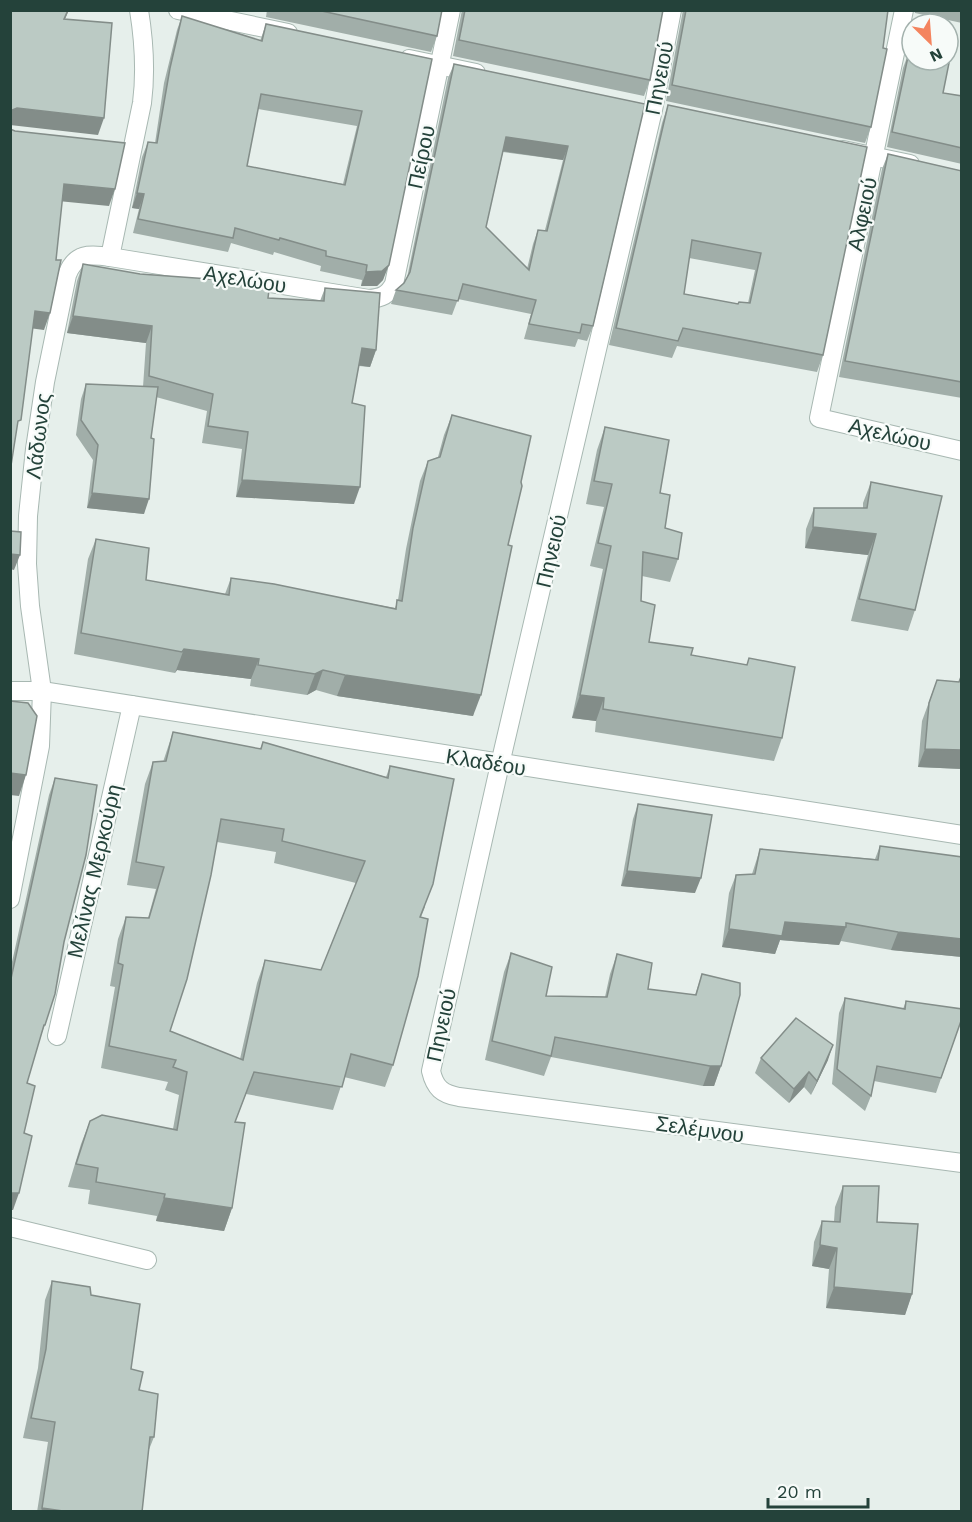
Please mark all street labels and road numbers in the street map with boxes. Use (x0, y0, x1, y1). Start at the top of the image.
street label: Πηνειού (640, 39, 678, 117)
street label: Πείρου (402, 123, 440, 191)
street label: Αλφειού (842, 175, 882, 253)
street label: Αχελώου (202, 260, 288, 298)
street label: Λάδωνος (20, 392, 56, 480)
street label: Αχελώου (846, 412, 934, 456)
street label: Πηνειού (530, 512, 572, 590)
street label: Κλαδέου (444, 743, 528, 781)
street label: Μελίνας Μερκούρη (62, 782, 126, 960)
street label: Πηνειού (421, 986, 461, 1064)
street label: Σελέμνου (654, 1110, 746, 1148)

